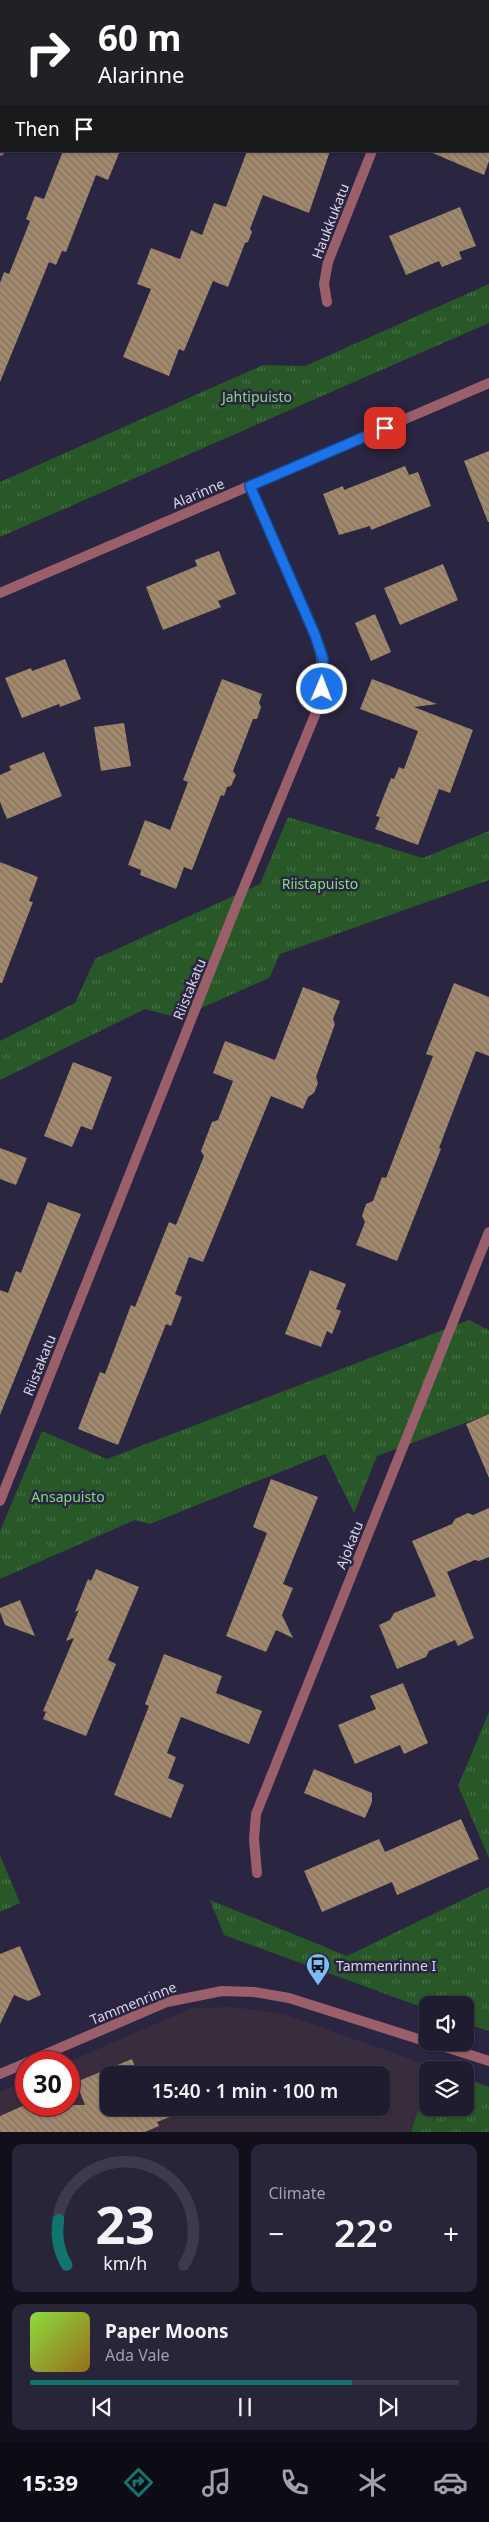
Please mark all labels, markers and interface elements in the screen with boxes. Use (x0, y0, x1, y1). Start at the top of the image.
text: 60 m (98, 14, 181, 61)
icon: right (15, 20, 80, 85)
text: Alarinne (98, 59, 184, 89)
icon: arrive (70, 115, 98, 143)
text: Then (15, 116, 60, 142)
street label: Haukkukatu (307, 180, 353, 262)
park label: Jahtipuisto (220, 387, 292, 406)
pin (364, 407, 406, 449)
icon: arrive (371, 414, 399, 442)
street label: Alarinne (169, 473, 227, 512)
position arrow (295, 662, 347, 714)
park label: Riistapuisto (282, 874, 358, 893)
street label: Riistakatu (168, 955, 210, 1023)
street label: Riistakatu (18, 1331, 60, 1399)
park label: Ansapuisto (31, 1487, 105, 1506)
street label: Ajokatu (331, 1518, 367, 1572)
bus stop icon: Tammenrinne I (305, 1952, 331, 1986)
place label: Tammenrinne I (336, 1956, 436, 1975)
street label: Tammenrinne (87, 1977, 179, 2029)
map controls (419, 1996, 474, 2116)
button: sound (419, 1996, 474, 2051)
speed limit sign: 30 (15, 2051, 80, 2116)
button: layers (419, 2061, 474, 2116)
text: 15:40 · 1 min · 100 m (152, 2078, 338, 2104)
text: Climate (269, 2182, 326, 2204)
text: 23 (96, 2188, 155, 2259)
text: 22° (334, 2206, 394, 2258)
text: − (269, 2214, 285, 2252)
text: + (443, 2214, 459, 2252)
text: km/h (103, 2251, 147, 2275)
text: Paper Moons (105, 2318, 229, 2344)
text: Ada Vale (105, 2344, 170, 2366)
icon: previous (88, 2393, 116, 2421)
icon: pause (231, 2393, 259, 2421)
icon: next (374, 2393, 402, 2421)
icon: directions (121, 2465, 156, 2500)
icon: music (199, 2465, 234, 2500)
icon: phone (277, 2465, 312, 2500)
icon: climate (355, 2465, 390, 2500)
icon: car (433, 2465, 468, 2500)
text: 15:39 (21, 2467, 78, 2497)

